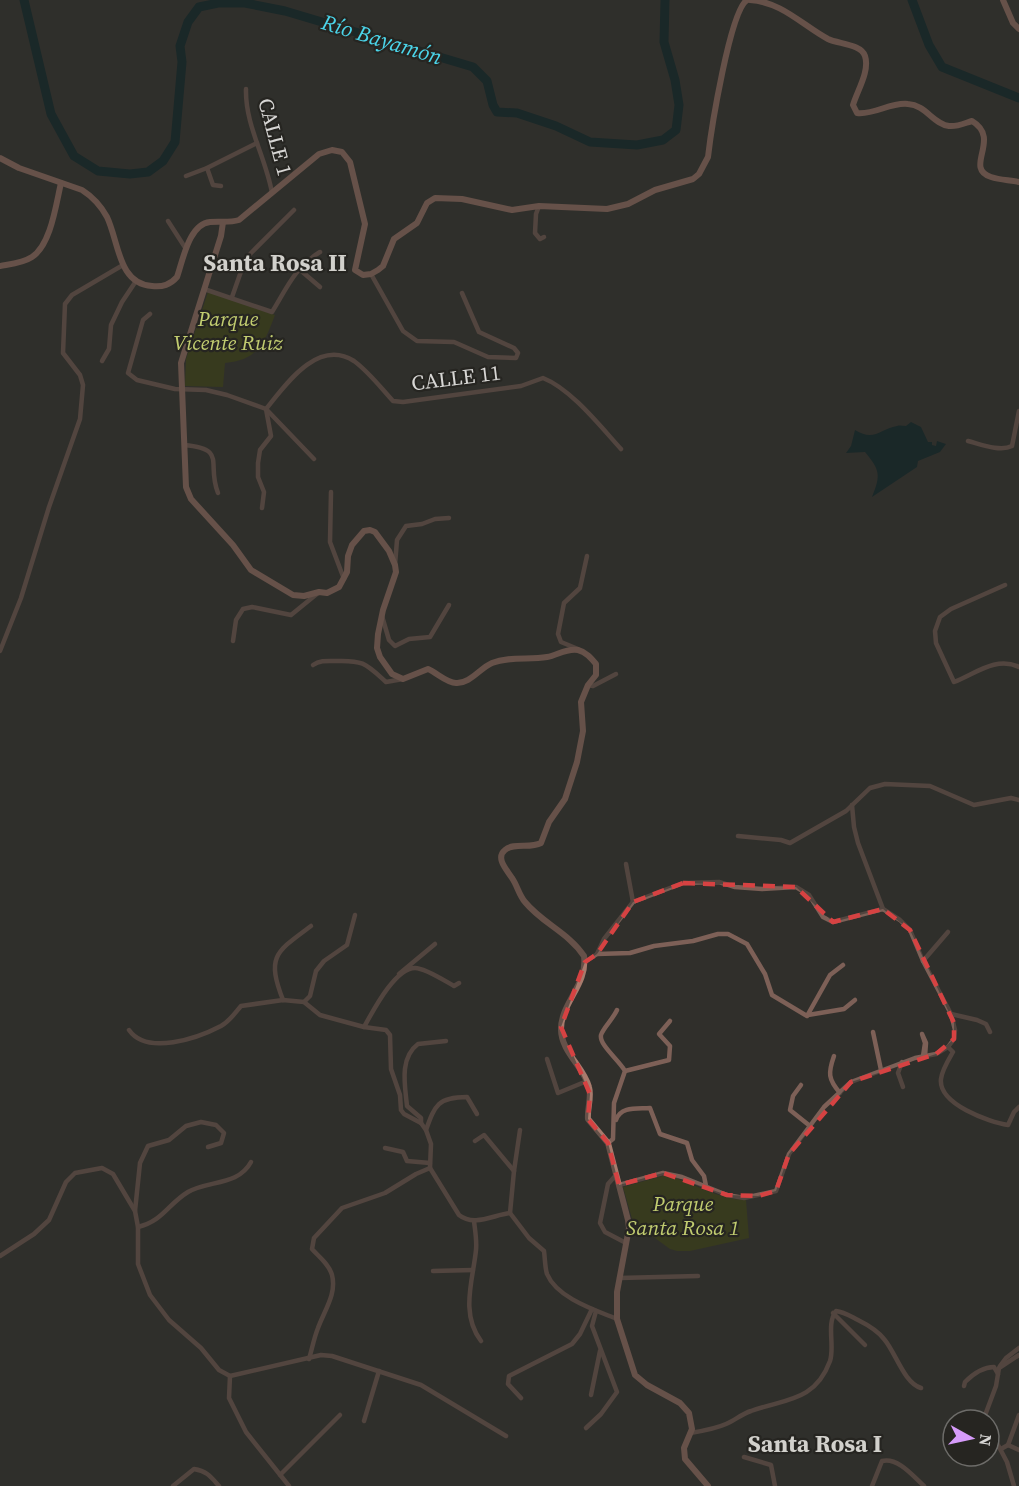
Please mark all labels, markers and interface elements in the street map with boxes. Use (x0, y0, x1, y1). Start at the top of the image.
water label: Río Bayamón (317, 6, 446, 72)
street label: CALLE 1 (251, 95, 300, 179)
district label: Santa Rosa II (203, 246, 347, 279)
park label: Parque Vicente Ruiz (173, 304, 284, 357)
street label: CALLE 11 (410, 358, 502, 397)
park label: Parque Santa Rosa 1 (626, 1189, 740, 1242)
north arrow (941, 1408, 1001, 1468)
district label: Santa Rosa I (748, 1427, 882, 1460)
text: N (974, 1433, 998, 1448)

